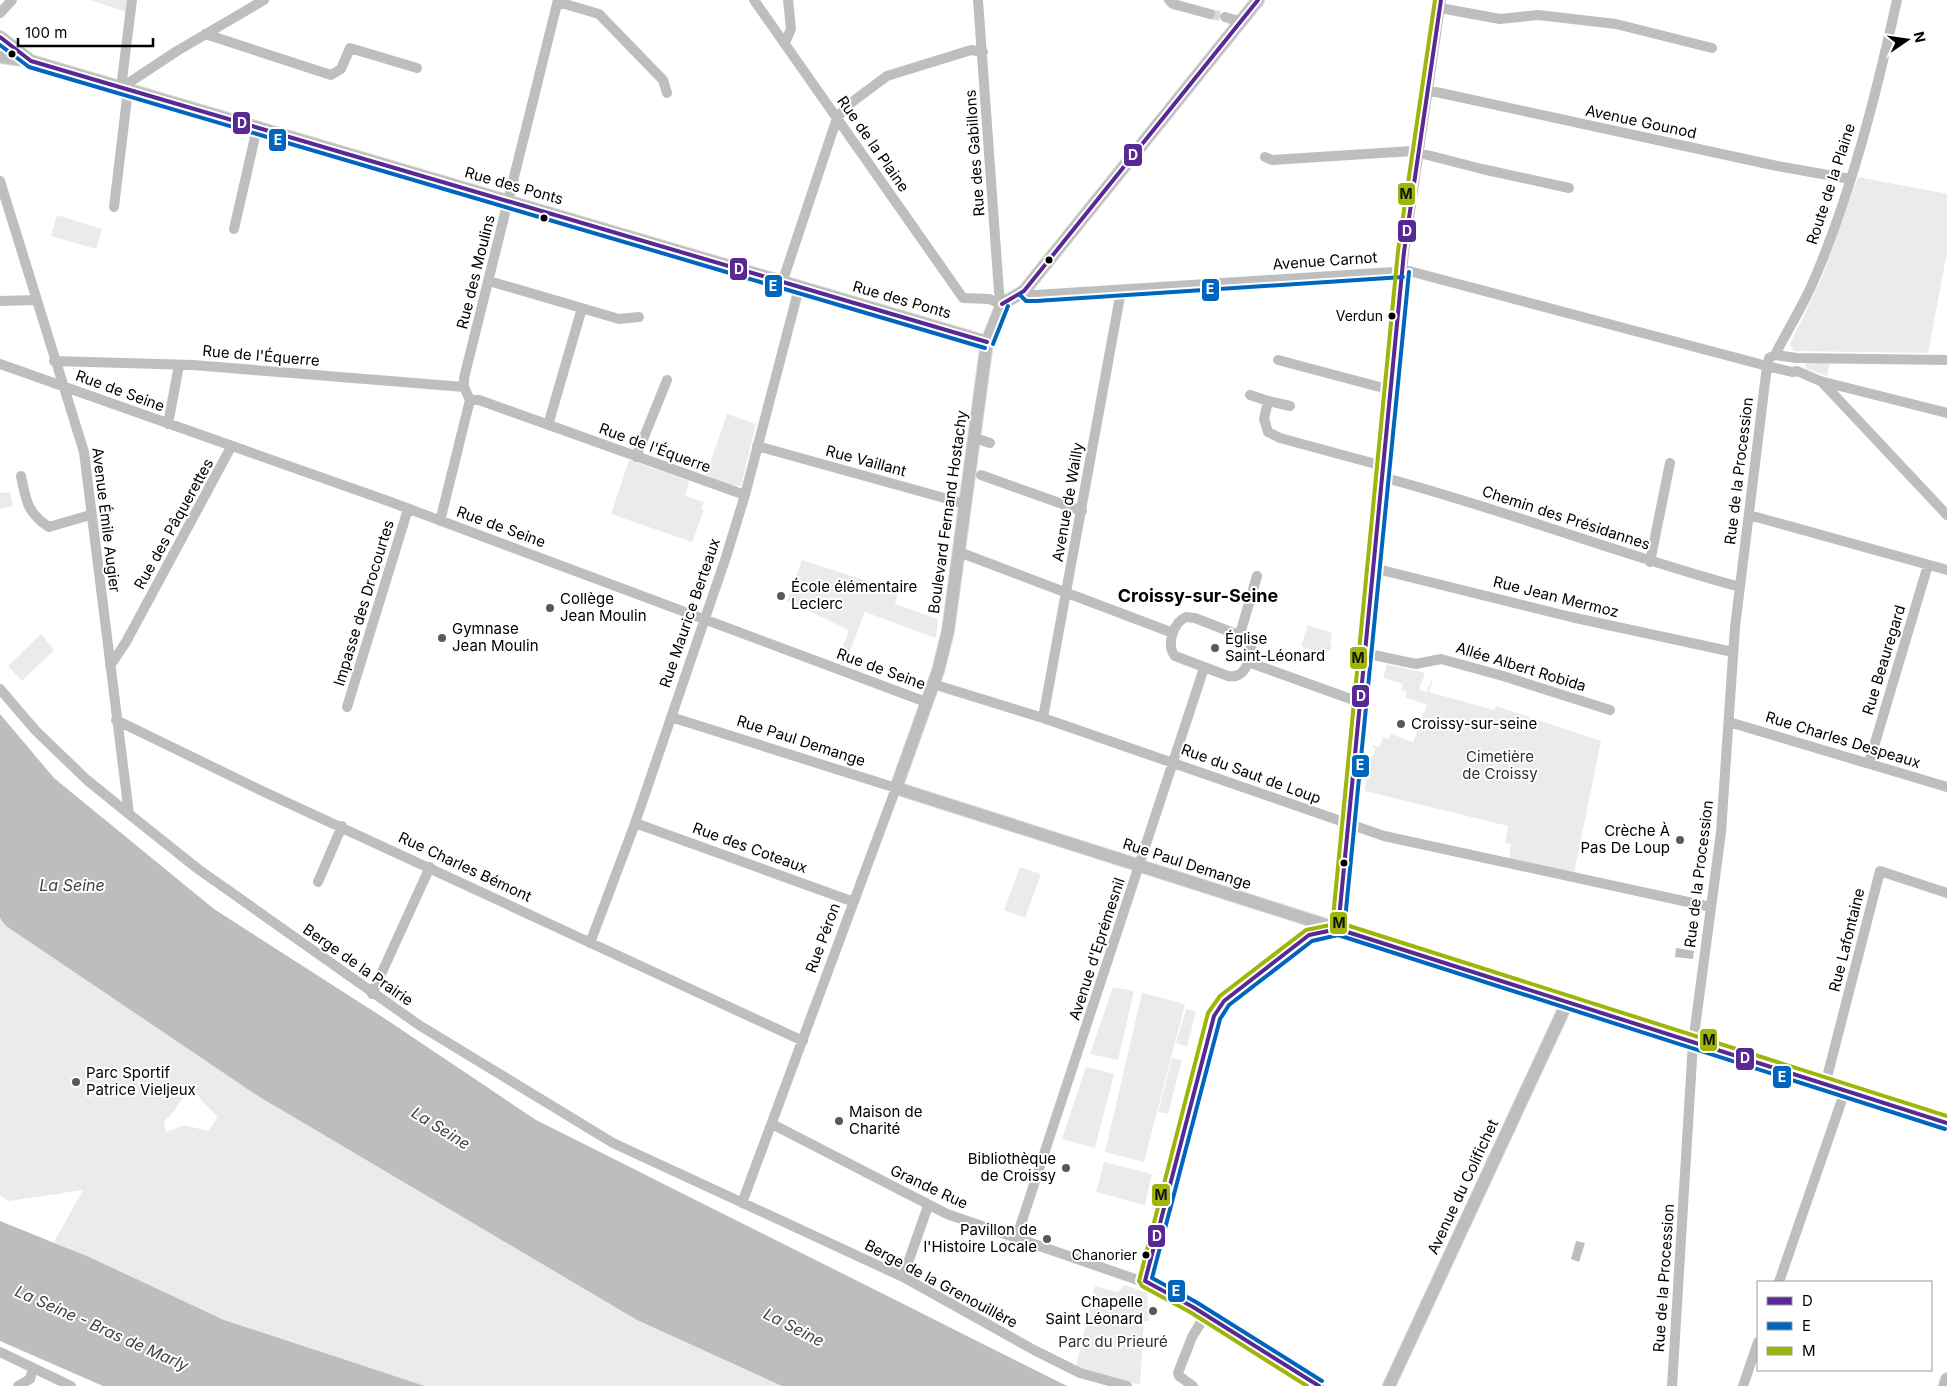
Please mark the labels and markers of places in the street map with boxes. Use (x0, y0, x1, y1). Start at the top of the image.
unlabelled marker (7, 49, 17, 59)
unlabelled marker (539, 213, 549, 223)
unlabelled marker (1044, 255, 1054, 265)
place label: Verdun (1336, 307, 1383, 324)
marker: Verdun (1387, 311, 1397, 321)
place label: École élémentaire Leclerc (791, 577, 917, 613)
place label: Collège Jean Moulin (560, 589, 647, 625)
marker: École élémentaire Leclerc (775, 590, 787, 602)
marker: Collège Jean Moulin (544, 602, 556, 614)
place label: Gymnase Jean Moulin (452, 619, 539, 655)
place label: Église Saint-Léonard (1225, 629, 1325, 665)
marker: Gymnase Jean Moulin (436, 632, 448, 644)
marker: Église Saint-Léonard (1209, 642, 1221, 654)
place label: Croissy-sur-seine (1411, 714, 1537, 733)
marker: Croissy-sur-seine (1395, 718, 1407, 730)
place label: Crèche À Pas De Loup (1581, 821, 1670, 857)
marker: Crèche À Pas De Loup (1674, 834, 1686, 846)
unlabelled marker (1339, 858, 1349, 868)
place label: Parc Sportif Patrice Vieljeux (86, 1063, 196, 1099)
marker: Parc Sportif Patrice Vieljeux (70, 1076, 82, 1088)
place label: Maison de Charité (849, 1102, 923, 1138)
marker: Maison de Charité (833, 1115, 845, 1127)
place label: Bibliothèque de Croissy (968, 1149, 1057, 1185)
marker: Bibliothèque de Croissy (1060, 1162, 1072, 1174)
place label: Pavillon de l'Histoire Locale (923, 1220, 1037, 1256)
marker: Pavillon de l'Histoire Locale (1041, 1233, 1053, 1245)
place label: Chanorier (1072, 1246, 1137, 1263)
marker: Chanorier (1141, 1250, 1151, 1260)
place label: Chapelle Saint Léonard (1045, 1292, 1143, 1328)
marker: Chapelle Saint Léonard (1147, 1305, 1159, 1317)

